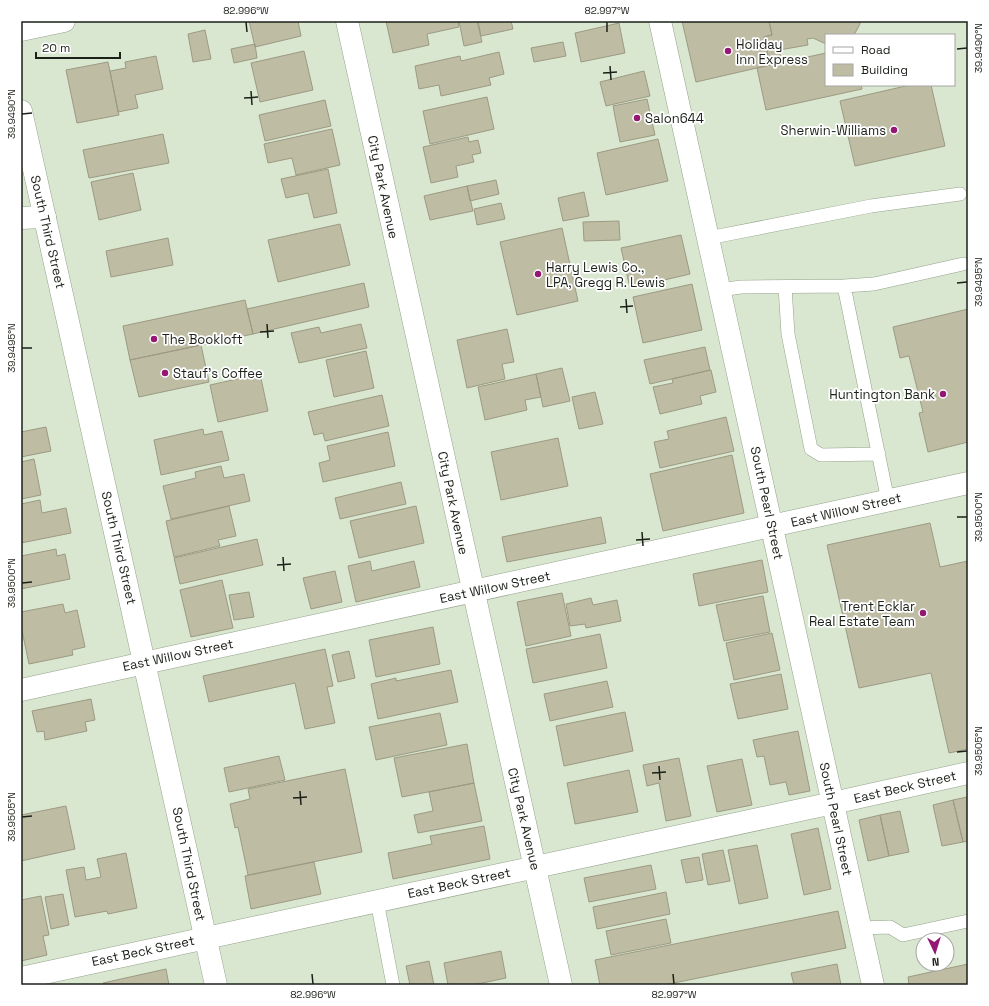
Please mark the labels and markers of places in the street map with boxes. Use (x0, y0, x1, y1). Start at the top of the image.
place label: Holiday Inn Express (736, 36, 808, 68)
marker: Holiday Inn Express (723, 46, 733, 56)
place label: Salon644 (645, 110, 704, 127)
marker: Salon644 (632, 113, 642, 123)
place label: Sherwin-Williams (781, 122, 886, 139)
marker: Sherwin-Williams (889, 125, 899, 135)
place label: Harry Lewis Co., LPA, Gregg R. Lewis (546, 259, 665, 291)
marker: Harry Lewis Co., LPA, Gregg R. Lewis (533, 269, 543, 279)
place label: The Bookloft (162, 331, 243, 348)
marker: The Bookloft (149, 334, 159, 344)
place label: Stauf's Coffee (173, 365, 263, 382)
marker: Stauf's Coffee (160, 368, 170, 378)
place label: Huntington Bank (829, 386, 935, 403)
marker: Huntington Bank (938, 389, 948, 399)
place label: Trent Ecklar Real Estate Team (809, 598, 915, 630)
marker: Trent Ecklar Real Estate Team (918, 608, 928, 618)

